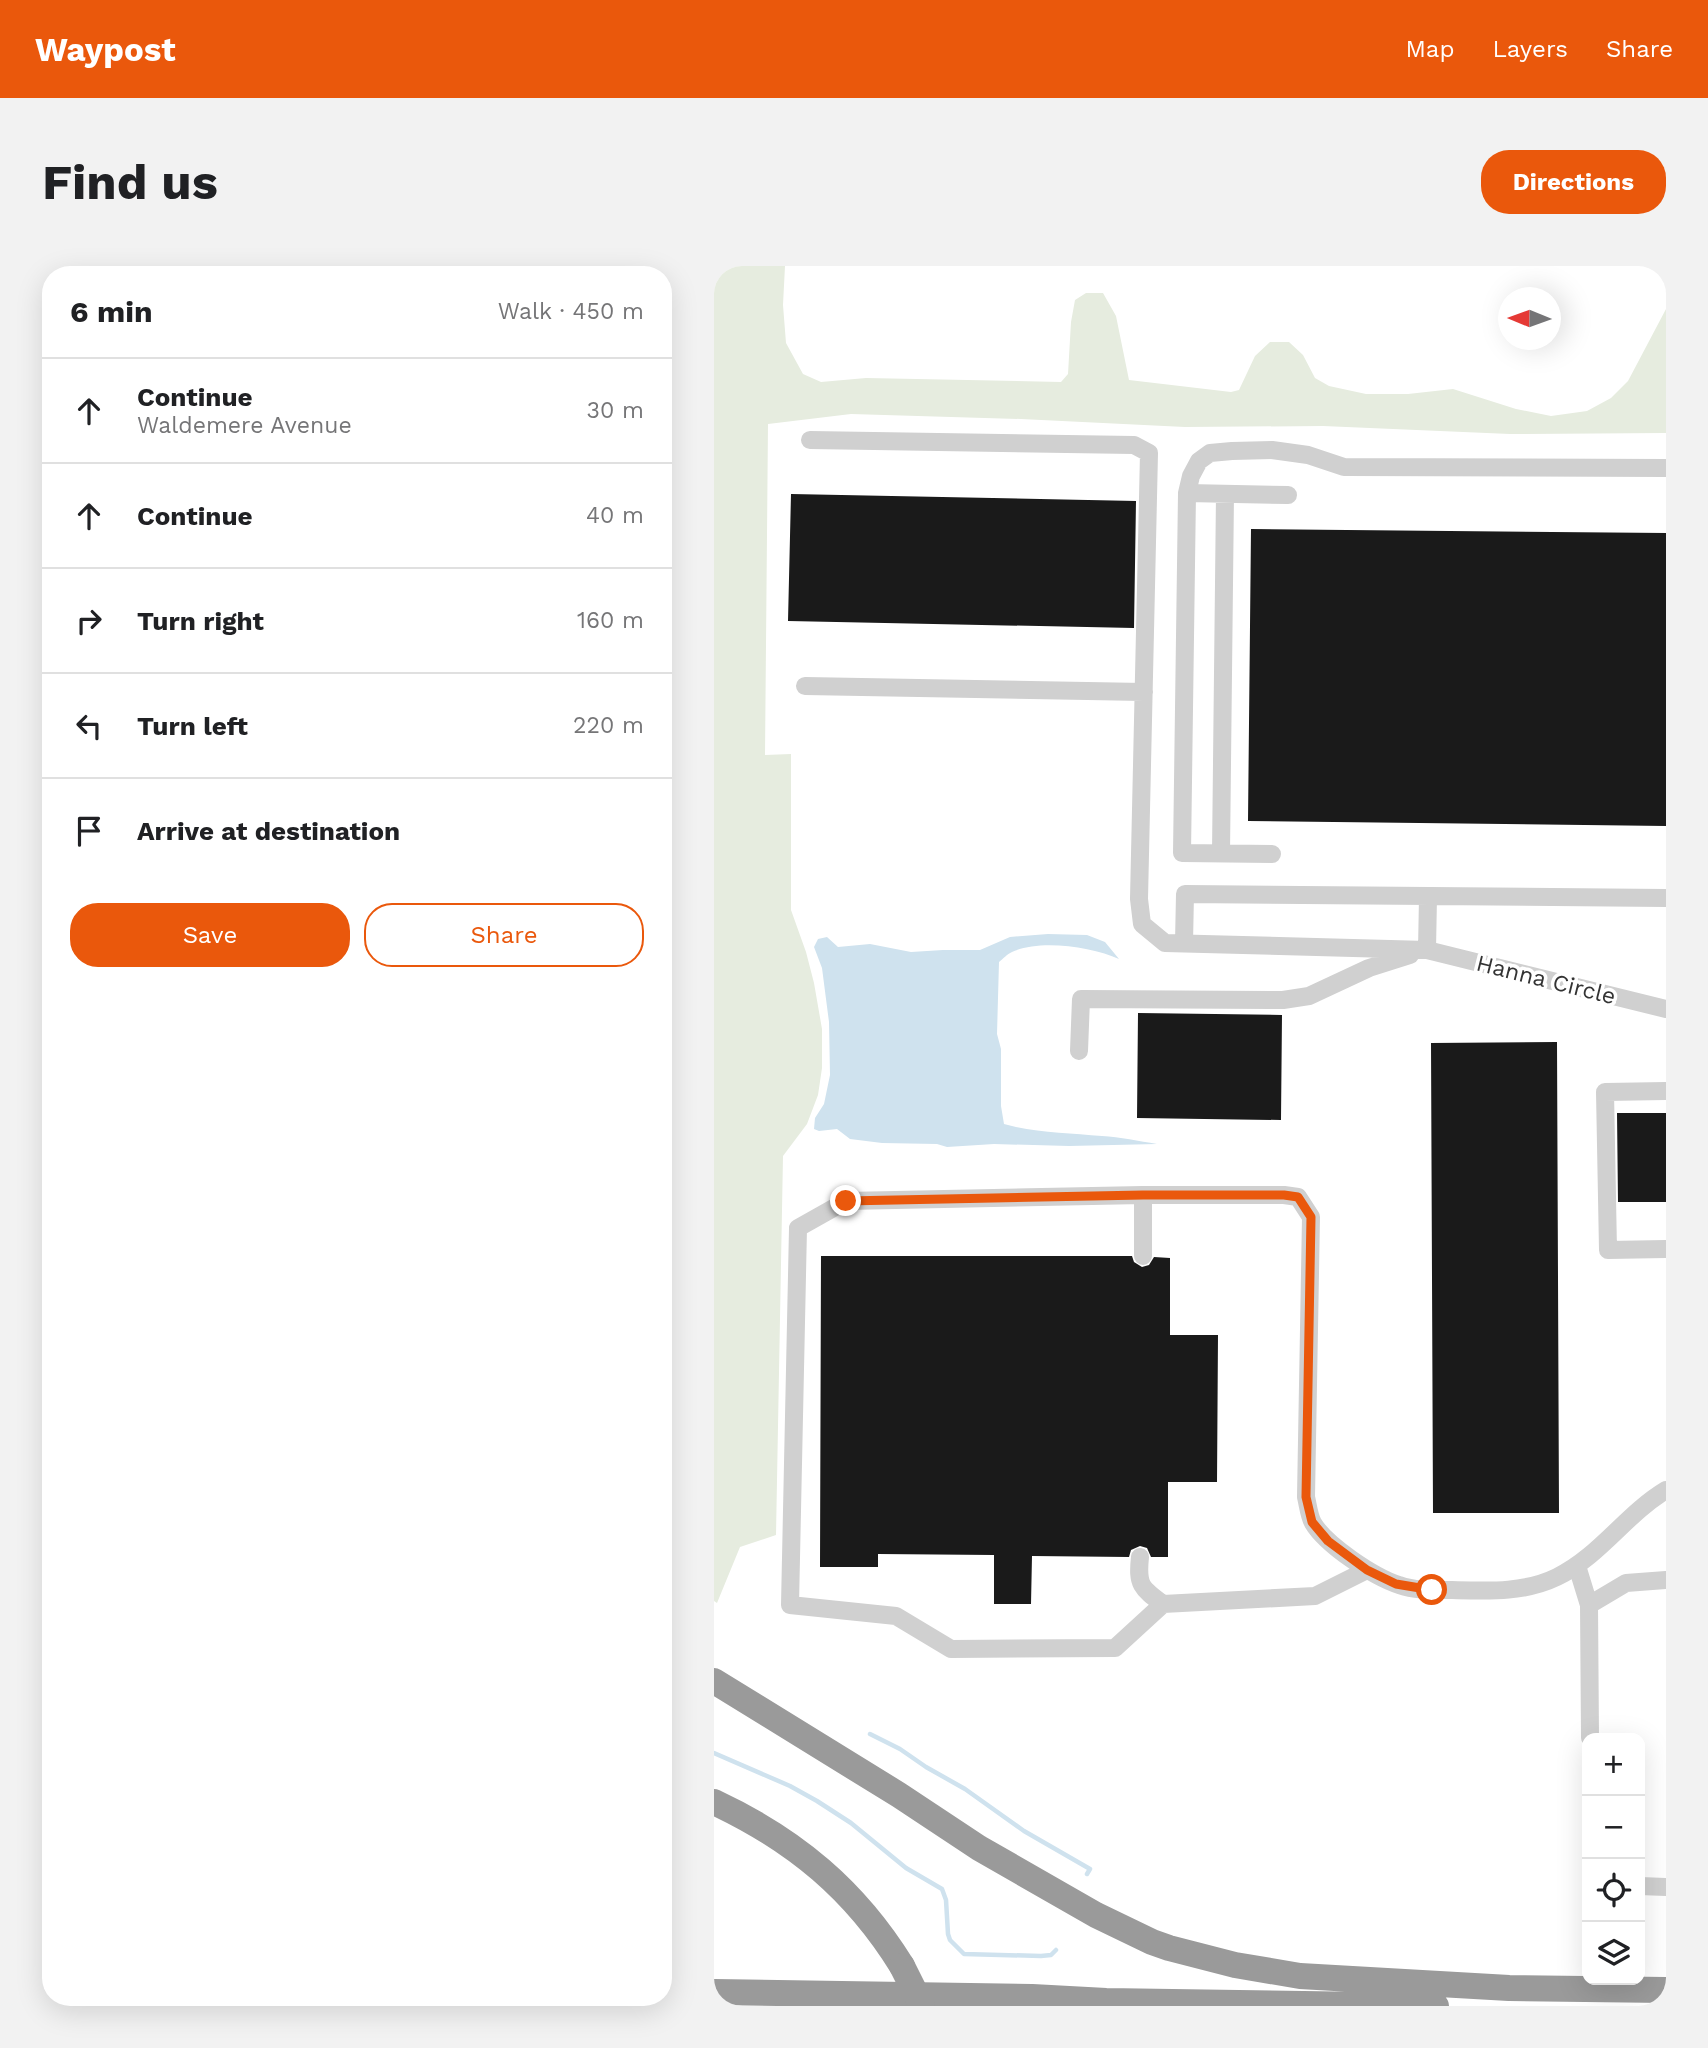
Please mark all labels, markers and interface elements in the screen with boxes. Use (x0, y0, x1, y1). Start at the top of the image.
text: Waypost (35, 30, 176, 69)
text: Map (1406, 35, 1454, 63)
text: Layers (1492, 35, 1568, 63)
text: Share (1606, 35, 1673, 63)
button: Directions (1481, 150, 1666, 214)
text: Find us (42, 153, 218, 211)
north arrow (1498, 287, 1561, 350)
text: 6 min (70, 294, 153, 329)
text: Walk · 450 m (498, 298, 644, 325)
text: Continue (137, 382, 253, 412)
icon: ahead (70, 392, 108, 430)
text: 30 m (587, 397, 644, 424)
text: Waldemere Avenue (137, 412, 352, 439)
icon: ahead (70, 497, 108, 535)
text: Continue (137, 501, 253, 531)
text: 40 m (586, 502, 644, 529)
icon: right (70, 602, 108, 640)
text: Turn right (137, 606, 264, 636)
text: 160 m (577, 607, 644, 634)
icon: left (70, 707, 108, 745)
text: Turn left (137, 711, 248, 741)
text: 220 m (573, 712, 644, 739)
icon: arrive (70, 812, 108, 850)
text: Arrive at destination (137, 816, 400, 846)
button: Save (70, 903, 350, 967)
button: Share (364, 903, 644, 967)
street label: Hanna Circle (1474, 950, 1618, 1010)
route end (830, 1185, 861, 1216)
route start (1416, 1574, 1447, 1605)
map controls (1582, 1733, 1645, 1985)
button: + (1582, 1733, 1645, 1796)
button: − (1582, 1796, 1645, 1859)
button: locate (1582, 1859, 1645, 1922)
button: layers (1582, 1922, 1645, 1985)

